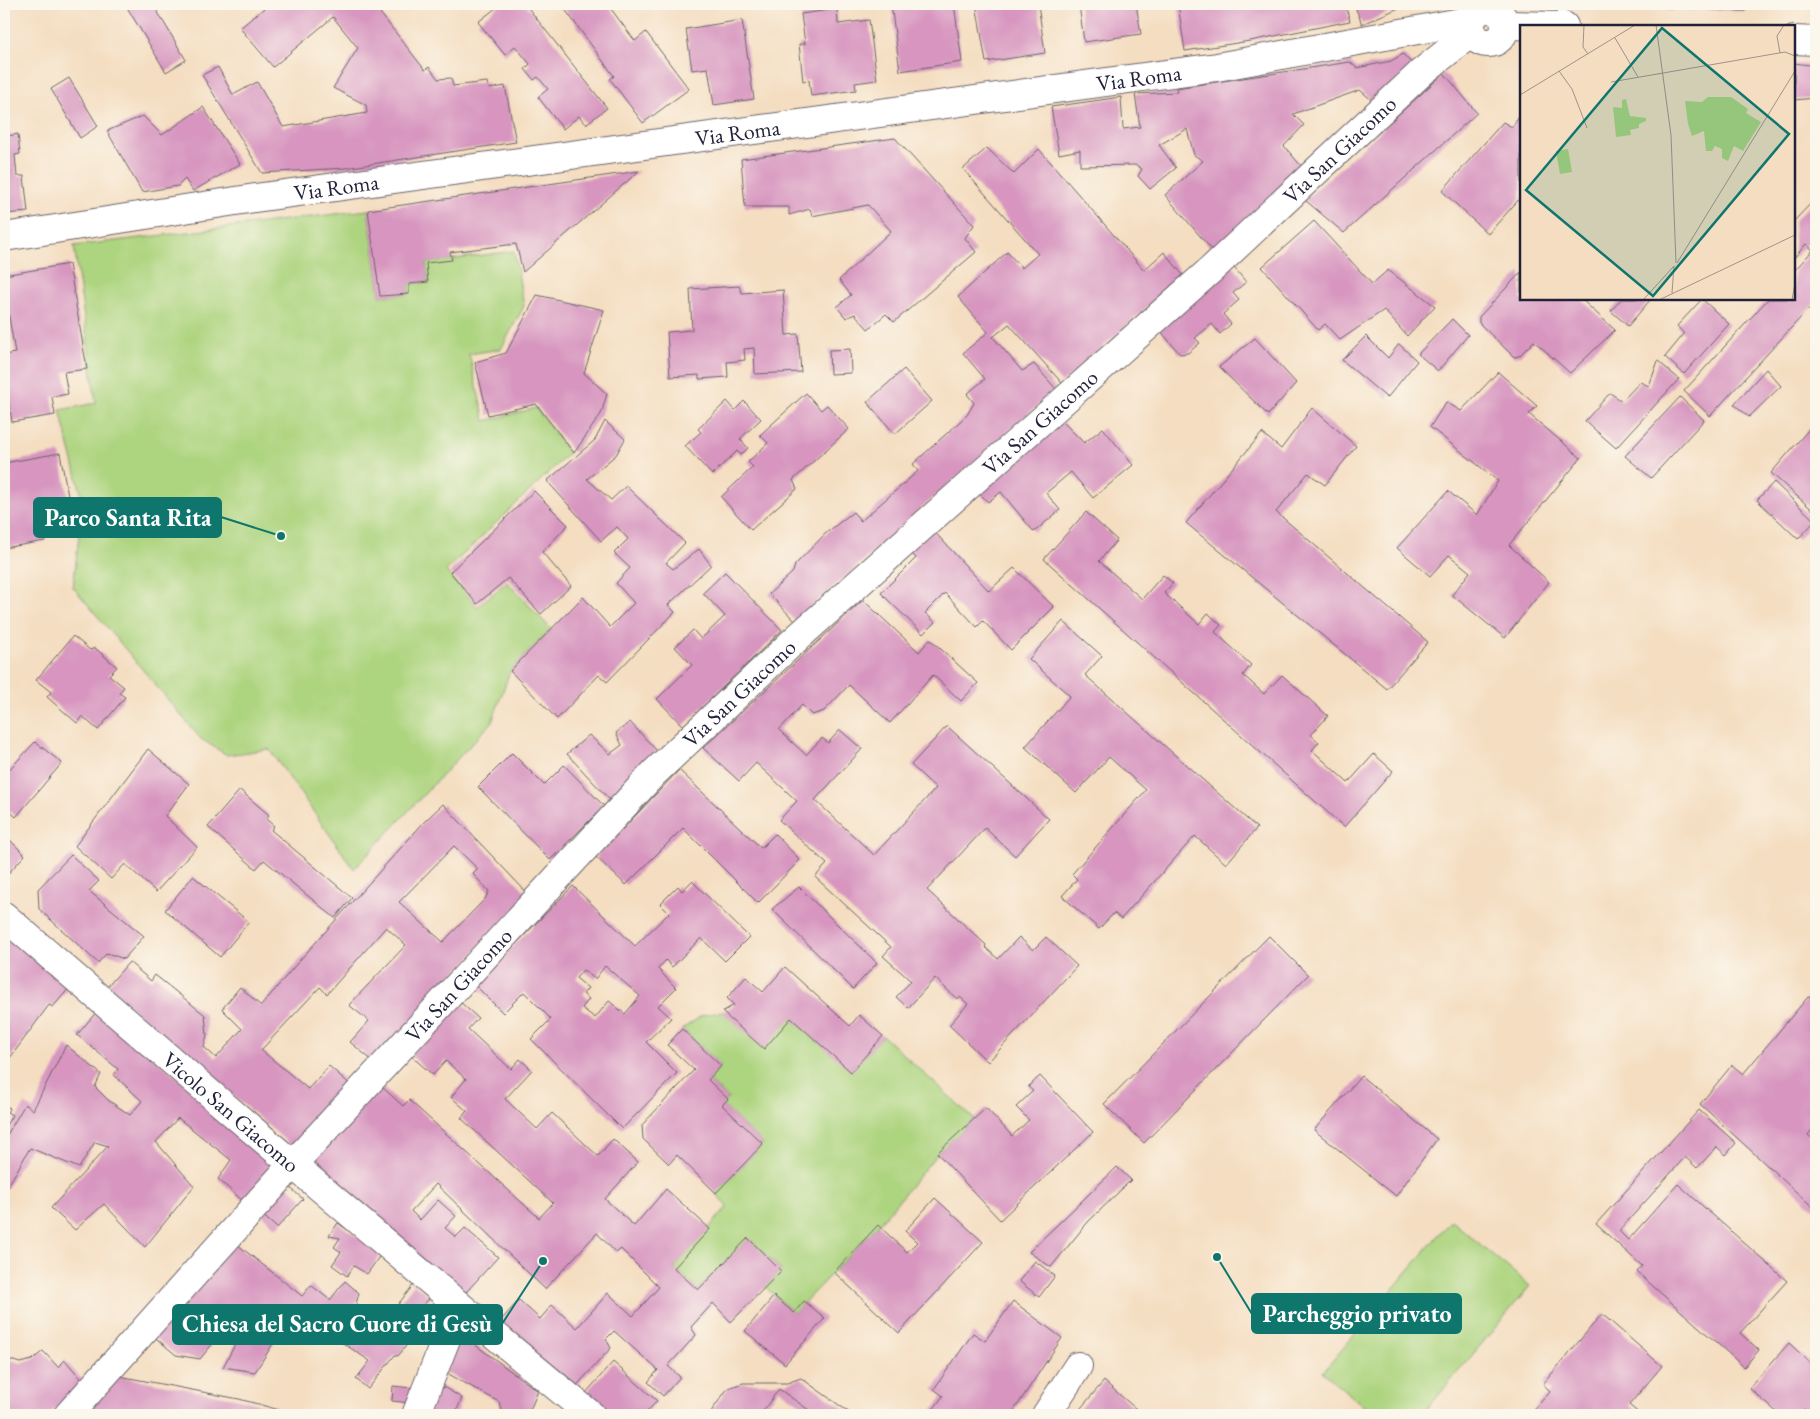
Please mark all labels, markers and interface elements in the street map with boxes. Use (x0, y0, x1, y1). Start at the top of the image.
inset map (1520, 25, 1795, 300)
street label: Via Roma (1095, 57, 1183, 98)
street label: Via San Giacomo (1276, 89, 1403, 210)
street label: Via Roma (693, 112, 782, 152)
street label: Via Roma (292, 167, 381, 207)
street label: Via San Giacomo (976, 363, 1104, 481)
callout: Parco Santa Rita (34, 498, 221, 537)
text: Parco Santa Rita (44, 502, 212, 533)
street label: Via San Giacomo (676, 632, 802, 753)
street label: Via San Giacomo (398, 921, 519, 1048)
street label: Vicolo San Giacomo (156, 1045, 306, 1179)
callout: Parcheggio privato (1252, 1294, 1461, 1333)
text: Parcheggio privato (1263, 1298, 1451, 1330)
callout: Chiesa del Sacro Cuore di Gesù (173, 1305, 502, 1344)
text: Chiesa del Sacro Cuore di Gesù (182, 1308, 493, 1339)

